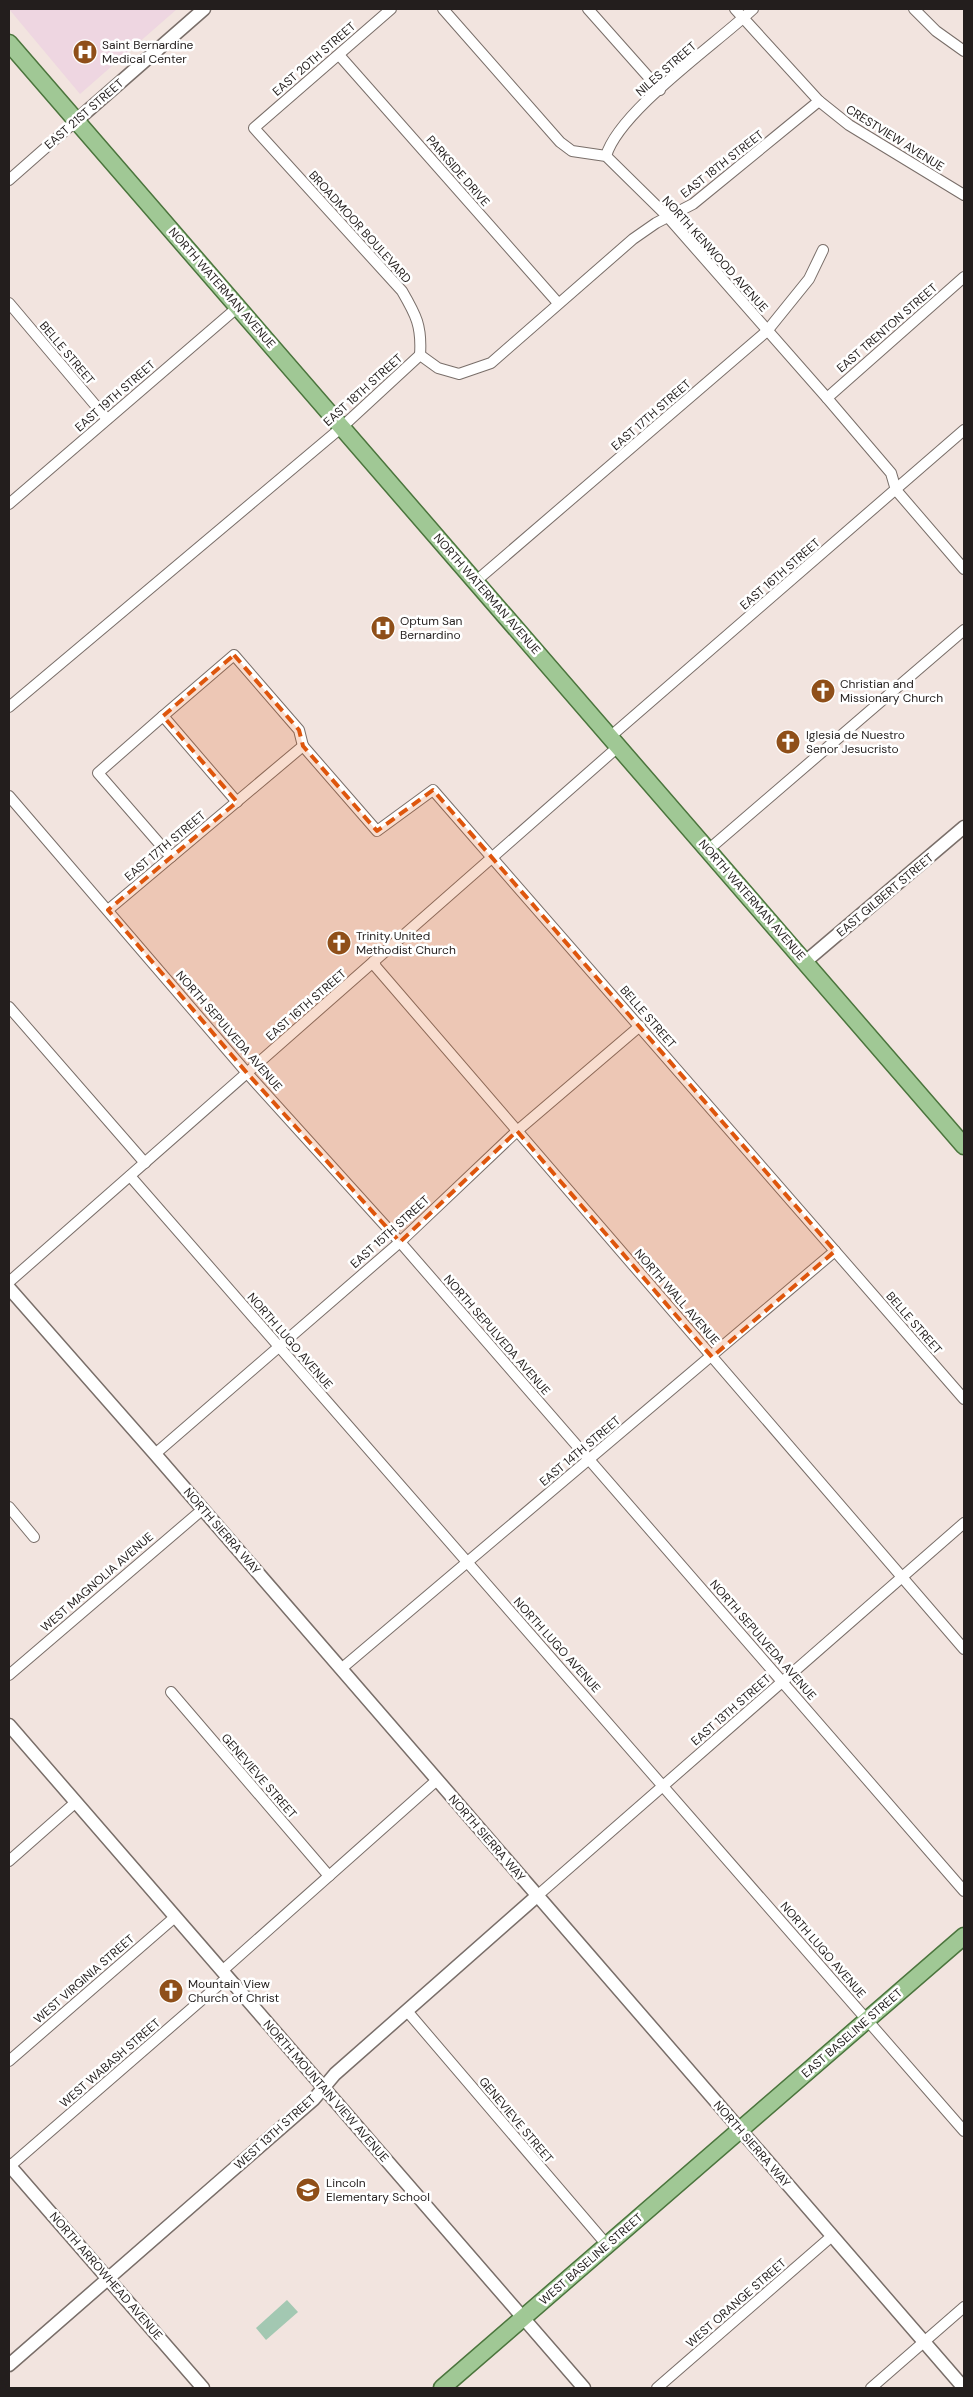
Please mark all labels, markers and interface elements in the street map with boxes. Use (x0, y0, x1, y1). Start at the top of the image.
street label: EAST 20TH STREET (269, 18, 359, 99)
place label: Saint Bernardine Medical Center (102, 37, 194, 67)
street label: NILES STREET (632, 38, 700, 100)
hospital icon: Saint Bernardine Medical Center (72, 39, 98, 65)
street label: EAST 21ST STREET (41, 75, 127, 153)
street label: CRESTVIEW AVENUE (843, 101, 947, 175)
street label: EAST 18TH STREET (677, 126, 767, 201)
street label: PARKSIDE DRIVE (423, 132, 493, 210)
street label: BROADMOOR BOULEVARD (305, 167, 415, 287)
street label: NORTH KENWOOD AVENUE (659, 193, 772, 316)
street label: NORTH WATERMAN AVENUE (165, 224, 279, 352)
street label: EAST TRENTON STREET (833, 280, 941, 376)
street label: BELLE STREET (36, 318, 98, 388)
street label: EAST 18TH STREET (320, 350, 406, 430)
street label: EAST 19TH STREET (72, 357, 159, 435)
street label: EAST 17TH STREET (608, 376, 694, 454)
street label: NORTH WATERMAN AVENUE (430, 530, 544, 658)
street label: EAST 16TH STREET (737, 535, 824, 613)
place label: Optum San Bernardino (400, 613, 463, 643)
hospital icon: Optum San Bernardino (370, 615, 396, 641)
place label: Christian and Missionary Church (840, 676, 943, 706)
church icon: Christian and Missionary Church (810, 678, 836, 704)
place label: Iglesia de Nuestro Senor Jesucristo (806, 727, 905, 757)
church icon: Iglesia de Nuestro Senor Jesucristo (775, 729, 801, 755)
street label: EAST 17TH STREET (121, 807, 209, 884)
street label: NORTH WATERMAN AVENUE (695, 836, 809, 964)
street label: EAST GILBERT STREET (833, 850, 937, 940)
place label: Trinity United Methodist Church (356, 928, 456, 958)
church icon: Trinity United Methodist Church (326, 930, 352, 956)
street label: EAST 16TH STREET (263, 966, 350, 1044)
street label: NORTH SEPULVEDA AVENUE (172, 967, 286, 1095)
street label: BELLE STREET (617, 982, 680, 1052)
street label: EAST 15TH STREET (347, 1192, 433, 1272)
street label: NORTH WALL AVENUE (631, 1246, 723, 1348)
street label: NORTH SEPULVEDA AVENUE (440, 1271, 554, 1399)
street label: BELLE STREET (883, 1288, 946, 1358)
street label: NORTH LUGO AVENUE (244, 1289, 336, 1393)
street label: EAST 14TH STREET (536, 1412, 624, 1490)
street label: NORTH SIERRA WAY (180, 1484, 264, 1578)
street label: WEST MAGNOLIA AVENUE (37, 1529, 157, 1635)
street label: NORTH SEPULVEDA AVENUE (706, 1576, 820, 1704)
street label: NORTH LUGO AVENUE (510, 1594, 604, 1696)
street label: EAST 13TH STREET (688, 1671, 775, 1749)
street label: GENEVIEVE STREET (218, 1730, 300, 1822)
street label: NORTH SIERRA WAY (445, 1791, 529, 1885)
street label: NORTH LUGO AVENUE (777, 1898, 869, 2002)
street label: WEST VIRGINIA STREET (30, 1931, 138, 2027)
place label: Mountain View Church of Christ (188, 1976, 280, 2006)
church icon: Mountain View Church of Christ (158, 1978, 184, 2004)
street label: EAST BASELINE STREET (798, 1985, 906, 2081)
street label: WEST WABASH STREET (56, 2015, 164, 2111)
street label: NORTH MOUNTAIN VIEW AVENUE (260, 2017, 392, 2166)
street label: GENEVIEVE STREET (475, 2074, 557, 2167)
street label: WEST 13TH STREET (231, 2091, 319, 2173)
street label: NORTH SIERRA WAY (710, 2097, 794, 2191)
place label: Lincoln Elementary School (326, 2175, 430, 2205)
school or university icon: Lincoln Elementary School (295, 2177, 321, 2203)
street label: NORTH ARROWHEAD AVENUE (46, 2209, 166, 2344)
street label: WEST BASELINE STREET (536, 2209, 646, 2308)
street label: WEST ORANGE STREET (683, 2255, 790, 2351)

